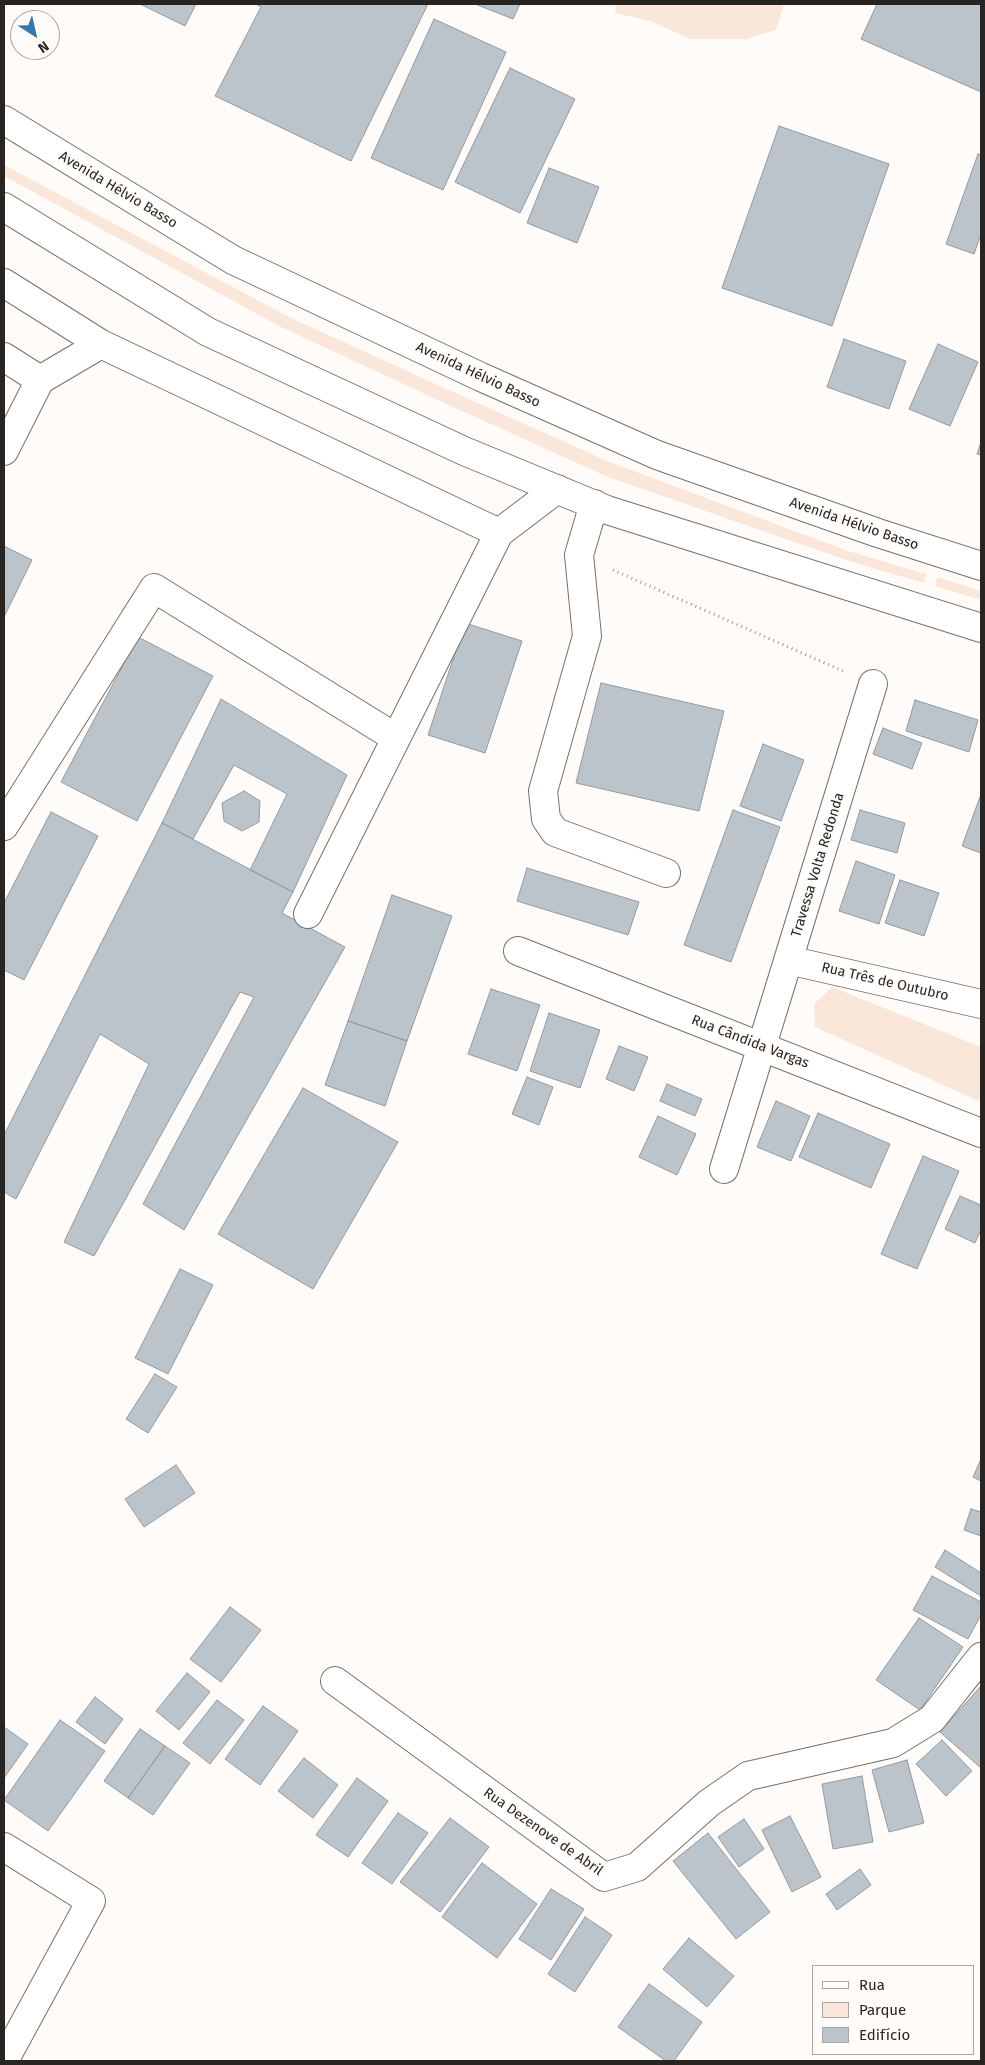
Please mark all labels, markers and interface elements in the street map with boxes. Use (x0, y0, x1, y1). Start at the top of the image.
north arrow (10, 10, 60, 60)
text: N (35, 37, 52, 57)
street label: Avenida Hélvio Basso (56, 148, 180, 232)
street label: Avenida Hélvio Basso (413, 339, 543, 411)
street label: Avenida Hélvio Basso (787, 494, 921, 554)
street label: Travessa Volta Redonda (788, 791, 848, 939)
street label: Rua Três de Outubro (820, 959, 950, 1005)
street label: Rua Cândida Vargas (689, 1012, 811, 1072)
street label: Rua Dezenove de Abril (480, 1784, 606, 1880)
legend (812, 1965, 975, 2055)
text: Rua (859, 1976, 885, 1994)
text: Parque (859, 2001, 906, 2019)
text: Edifício (859, 2026, 910, 2044)

